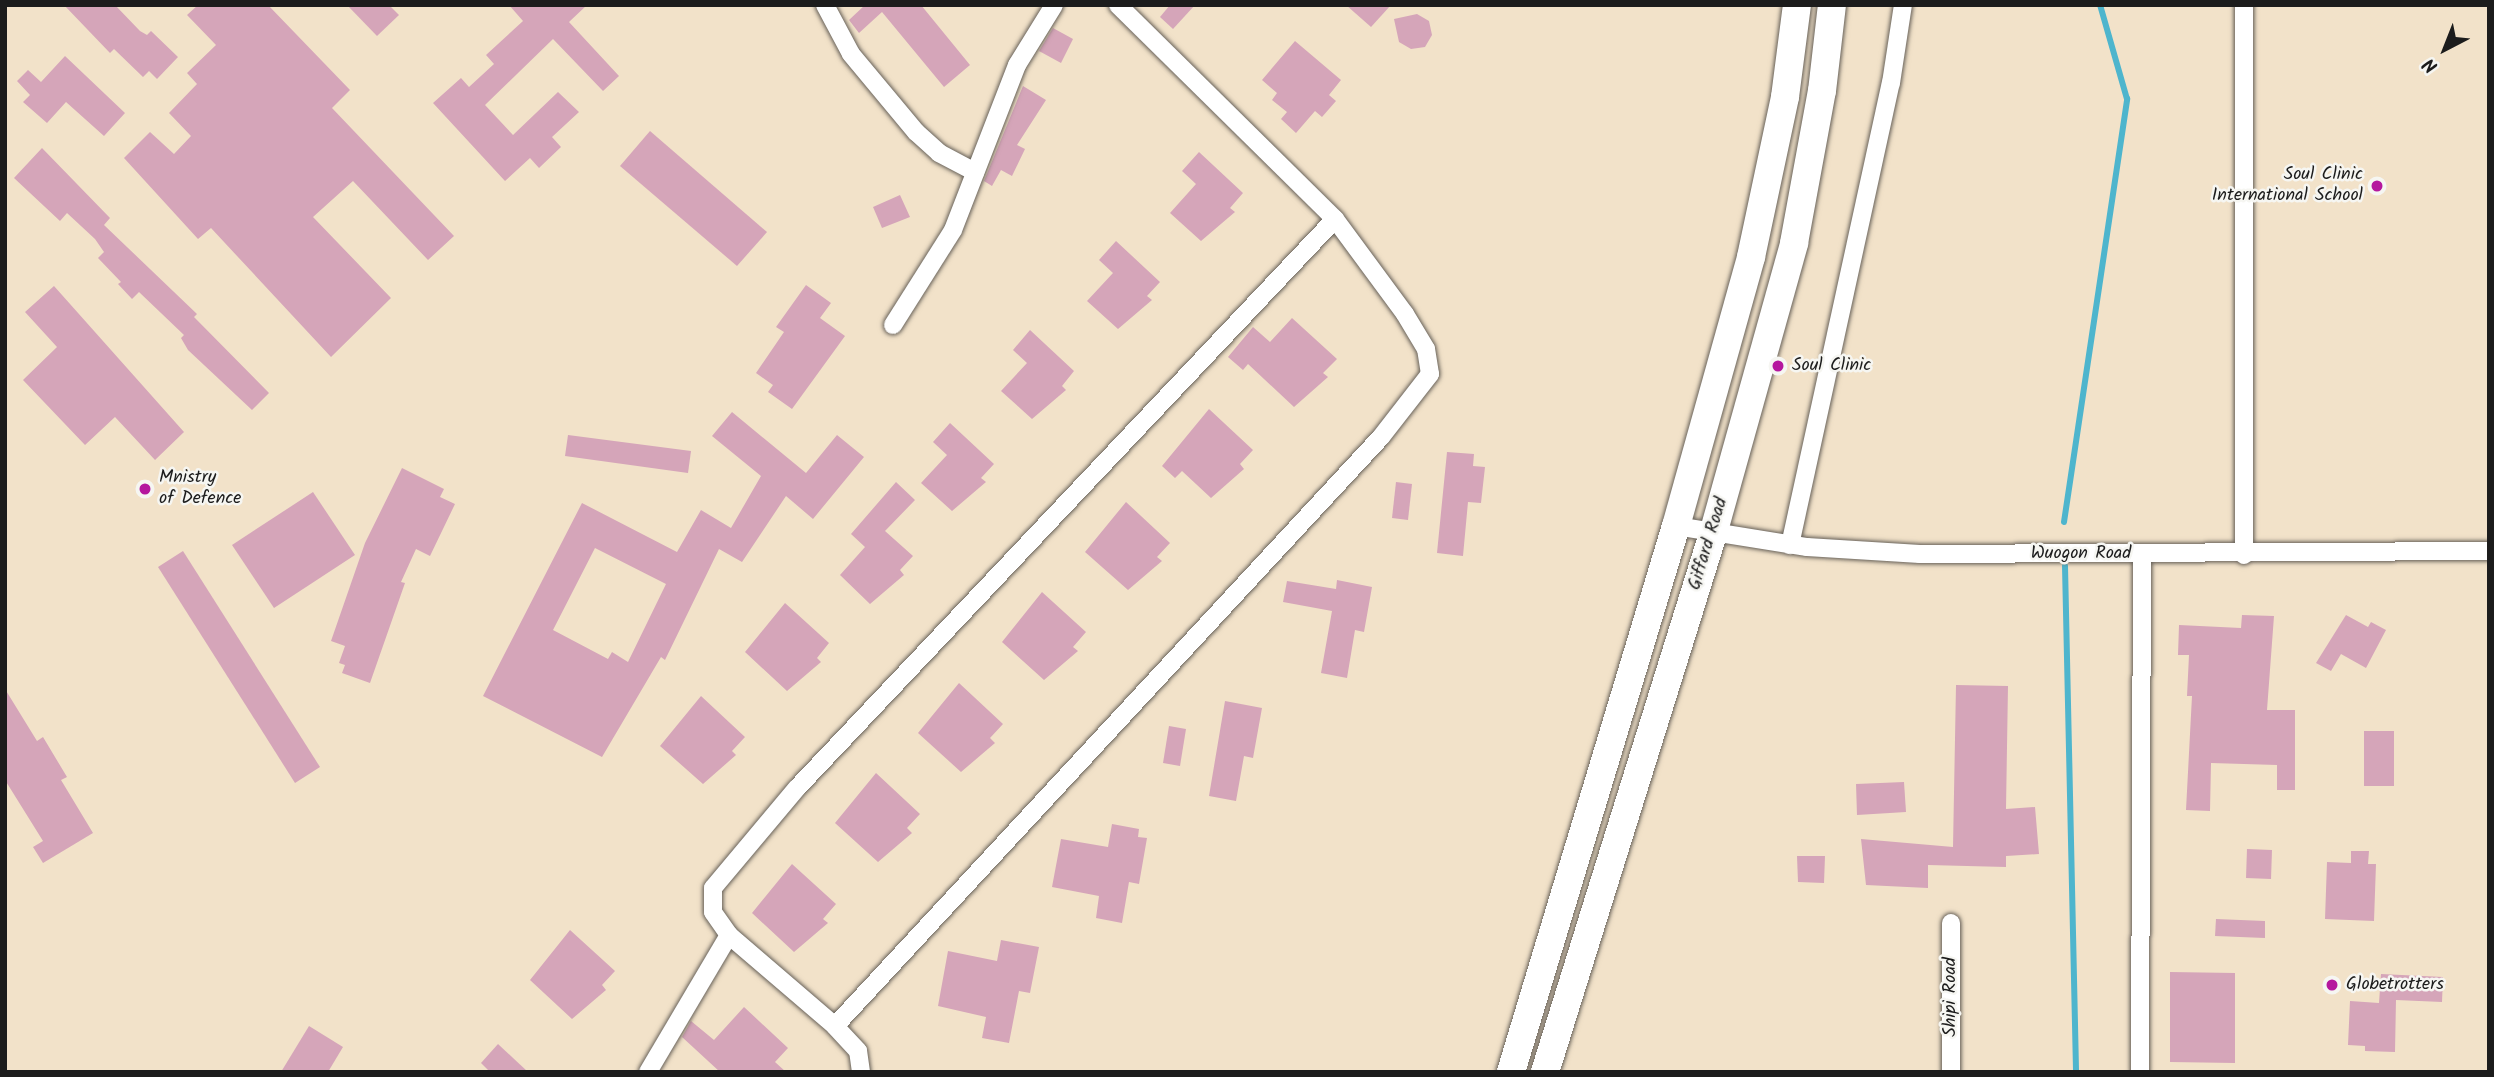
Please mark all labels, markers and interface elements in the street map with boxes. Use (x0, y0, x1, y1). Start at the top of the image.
north arrow (2410, 14, 2480, 84)
text: N (2416, 49, 2445, 80)
place label: Soul Clinic International School (2212, 165, 2363, 208)
marker: Soul Clinic International School (2369, 178, 2385, 194)
place label: Soul Clinic (1792, 355, 1871, 377)
marker: Soul Clinic (1770, 358, 1786, 374)
place label: Mnistry of Defence (159, 468, 241, 510)
marker: Mnistry of Defence (137, 481, 153, 497)
street label: Giffard Road (1685, 495, 1733, 593)
street label: Wuogon Road (2031, 543, 2131, 565)
street label: Shipi Road (1940, 957, 1962, 1037)
place label: Globetrotters (2346, 974, 2444, 996)
marker: Globetrotters (2324, 977, 2340, 993)

